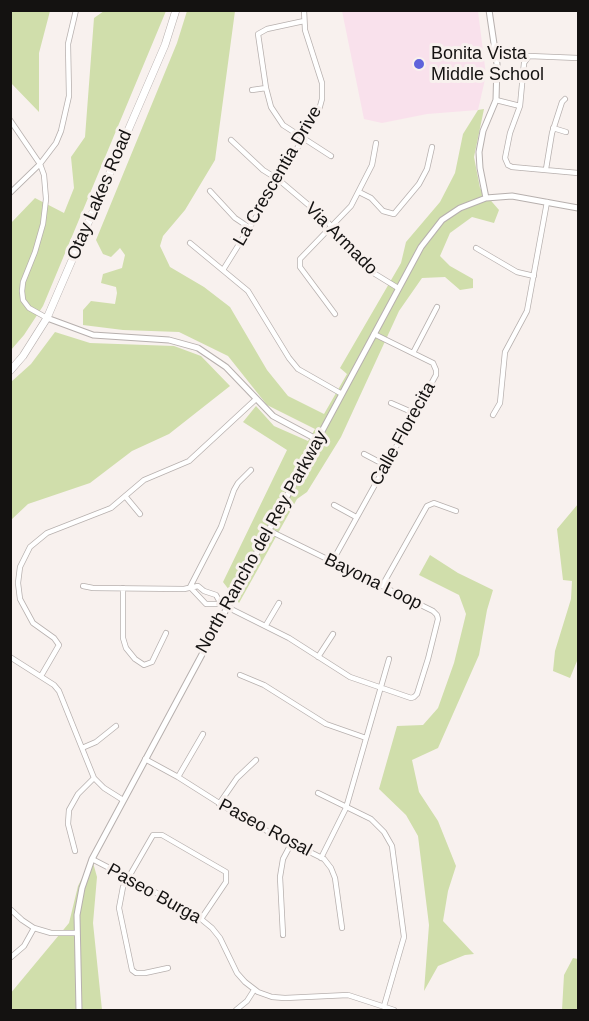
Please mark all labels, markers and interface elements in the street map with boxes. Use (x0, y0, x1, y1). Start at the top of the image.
place label: Bonita Vista Middle School (431, 43, 544, 86)
marker: Bonita Vista Middle School (412, 57, 426, 71)
street label: La Crescentia Drive (229, 102, 327, 250)
street label: Otay Lakes Road (63, 127, 137, 263)
street label: Via Armado (300, 198, 382, 280)
street label: Calle Florecita (366, 378, 440, 490)
street label: North Rancho del Rey Parkway (192, 427, 332, 657)
street label: Bayona Loop (321, 549, 425, 615)
street label: Paseo Rosal (215, 795, 315, 861)
street label: Paseo Burga (103, 859, 205, 929)

